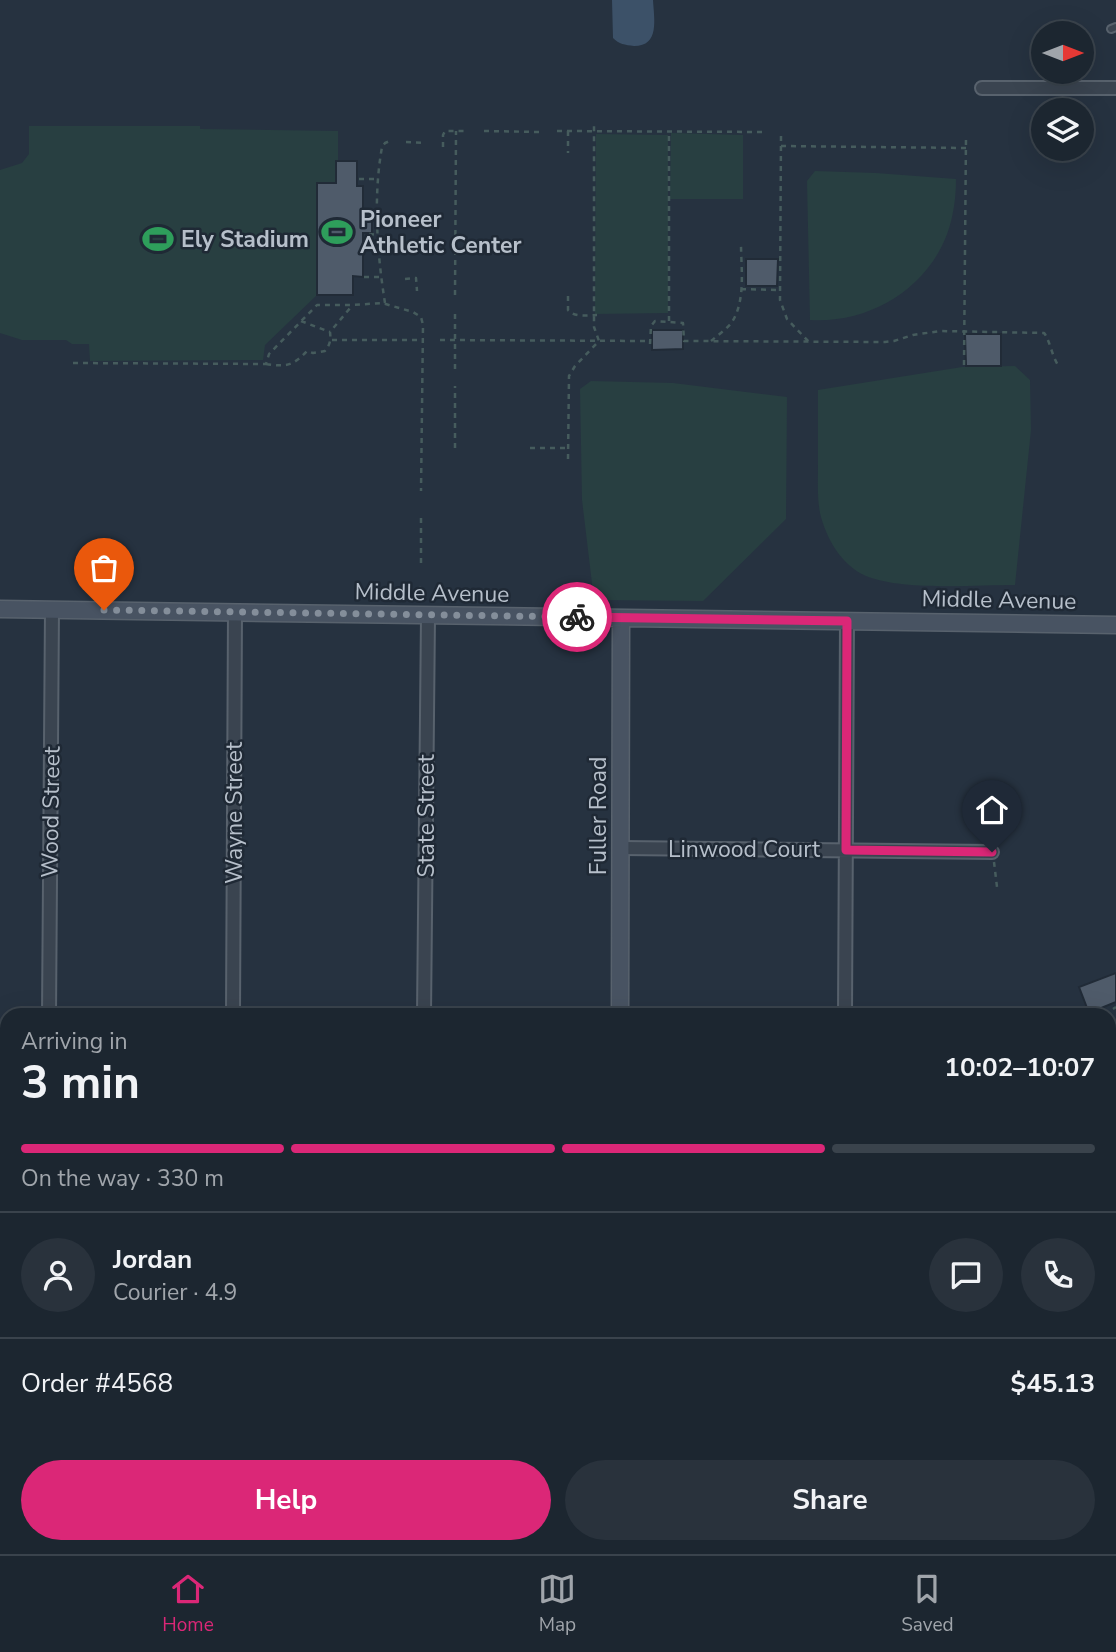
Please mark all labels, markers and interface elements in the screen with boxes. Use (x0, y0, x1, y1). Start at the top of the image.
north arrow (1031, 21, 1094, 84)
map controls (1031, 21, 1094, 161)
button: layers (1031, 98, 1094, 161)
place label: Pioneer Athletic Center (360, 204, 521, 261)
sports icon: Pioneer Athletic Center (320, 215, 354, 249)
sports icon: Ely Stadium (141, 222, 175, 256)
place label: Ely Stadium (181, 224, 309, 255)
pin (74, 538, 134, 610)
icon: bag (85, 549, 123, 587)
street label: Middle Avenue (354, 576, 510, 610)
courier (542, 582, 612, 652)
street label: Middle Avenue (921, 583, 1077, 617)
icon: bike (558, 598, 596, 636)
street label: Wayne Street (219, 741, 250, 884)
street label: Wood Street (34, 745, 68, 878)
street label: State Street (411, 753, 442, 878)
street label: Fuller Road (583, 757, 614, 875)
pin (962, 780, 1022, 852)
icon: home (973, 791, 1011, 829)
street label: Linwood Court (668, 834, 821, 865)
text: Arriving in (21, 1026, 128, 1057)
text: 10:02–10:07 (944, 1050, 1095, 1085)
text: 3 min (21, 1051, 140, 1114)
text: On the way · 330 m (21, 1163, 224, 1194)
button: person (21, 1238, 95, 1312)
button: chat (929, 1238, 1003, 1312)
button: phone (1021, 1238, 1095, 1312)
text: Jordan (113, 1242, 192, 1277)
text: Courier · 4.9 (113, 1277, 237, 1308)
text: Order #4568 (21, 1366, 173, 1401)
text: $45.13 (1011, 1366, 1095, 1401)
button: Help (21, 1460, 551, 1540)
button: Share (565, 1460, 1095, 1540)
tab: Home (162, 1570, 214, 1638)
tab: Map (538, 1570, 576, 1638)
tab: Saved (901, 1570, 954, 1638)

